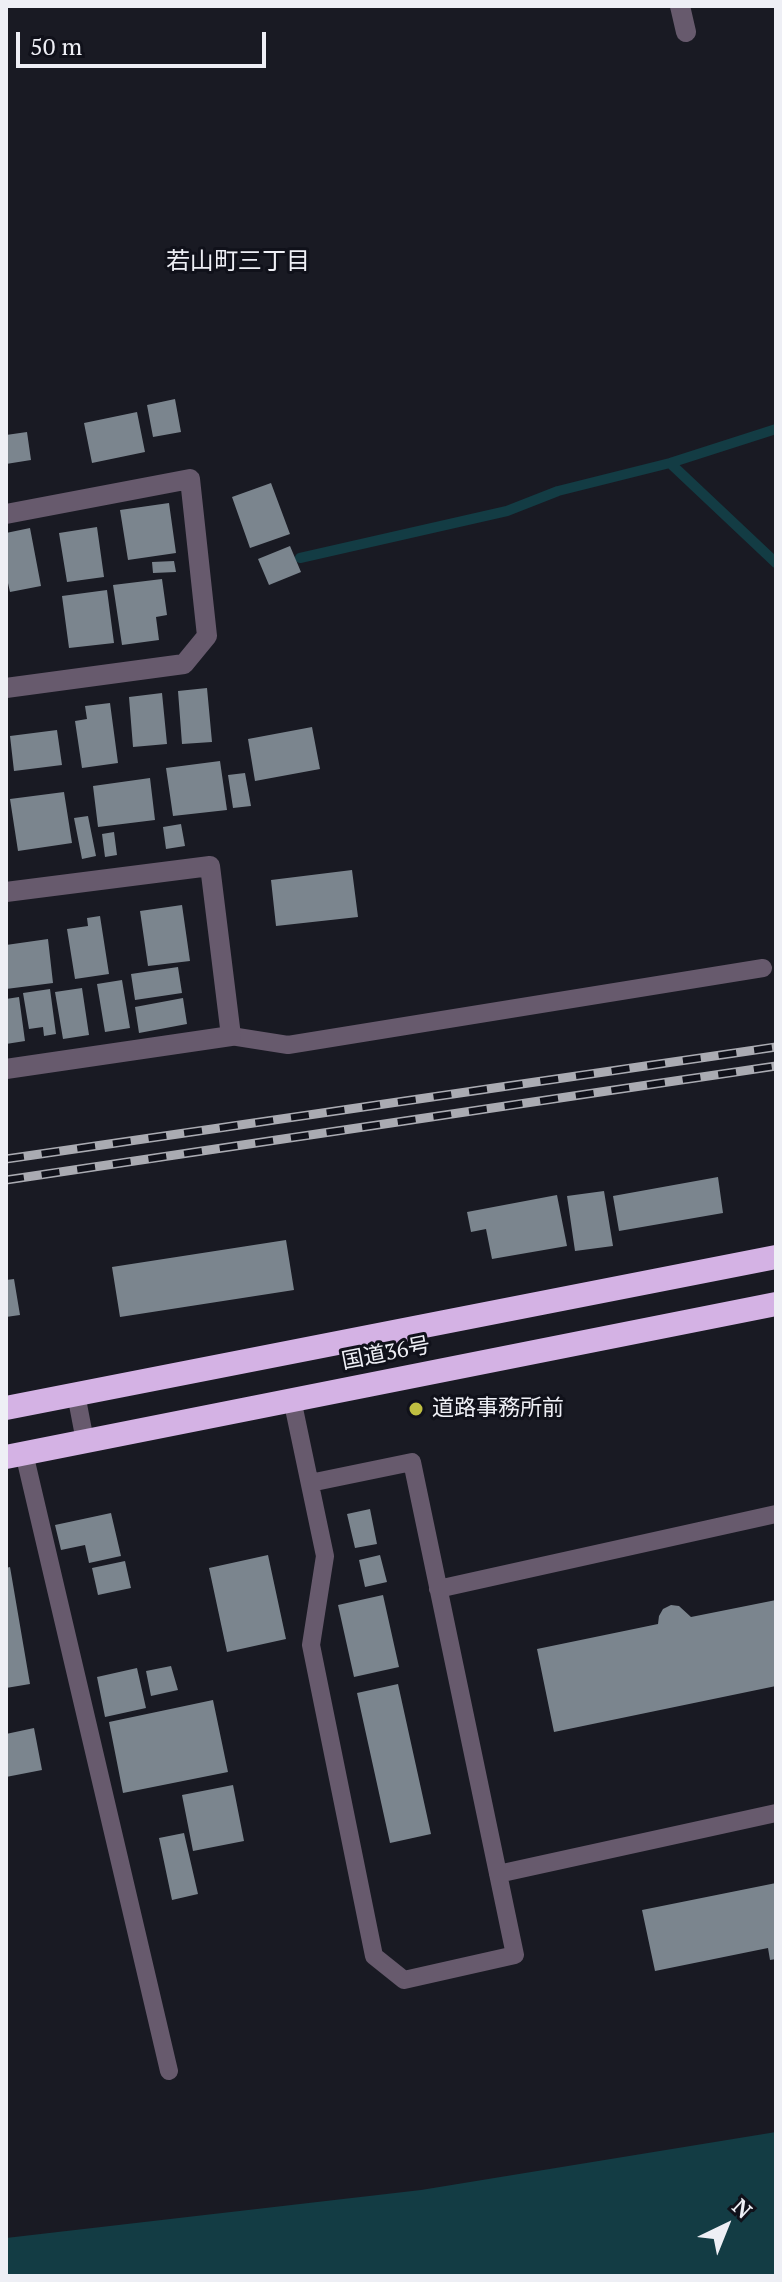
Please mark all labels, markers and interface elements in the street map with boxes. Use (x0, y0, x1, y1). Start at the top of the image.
scale bar (20, 16, 270, 66)
text: 50 m (30, 30, 82, 62)
district label: 若山町三丁目 (166, 248, 310, 276)
street label: 国道36号 (340, 1333, 432, 1375)
place label: 道路事務所前 (432, 1396, 564, 1422)
marker: 道路事務所前 (407, 1400, 425, 1418)
north arrow (686, 2186, 766, 2266)
text: N (727, 2192, 759, 2224)

